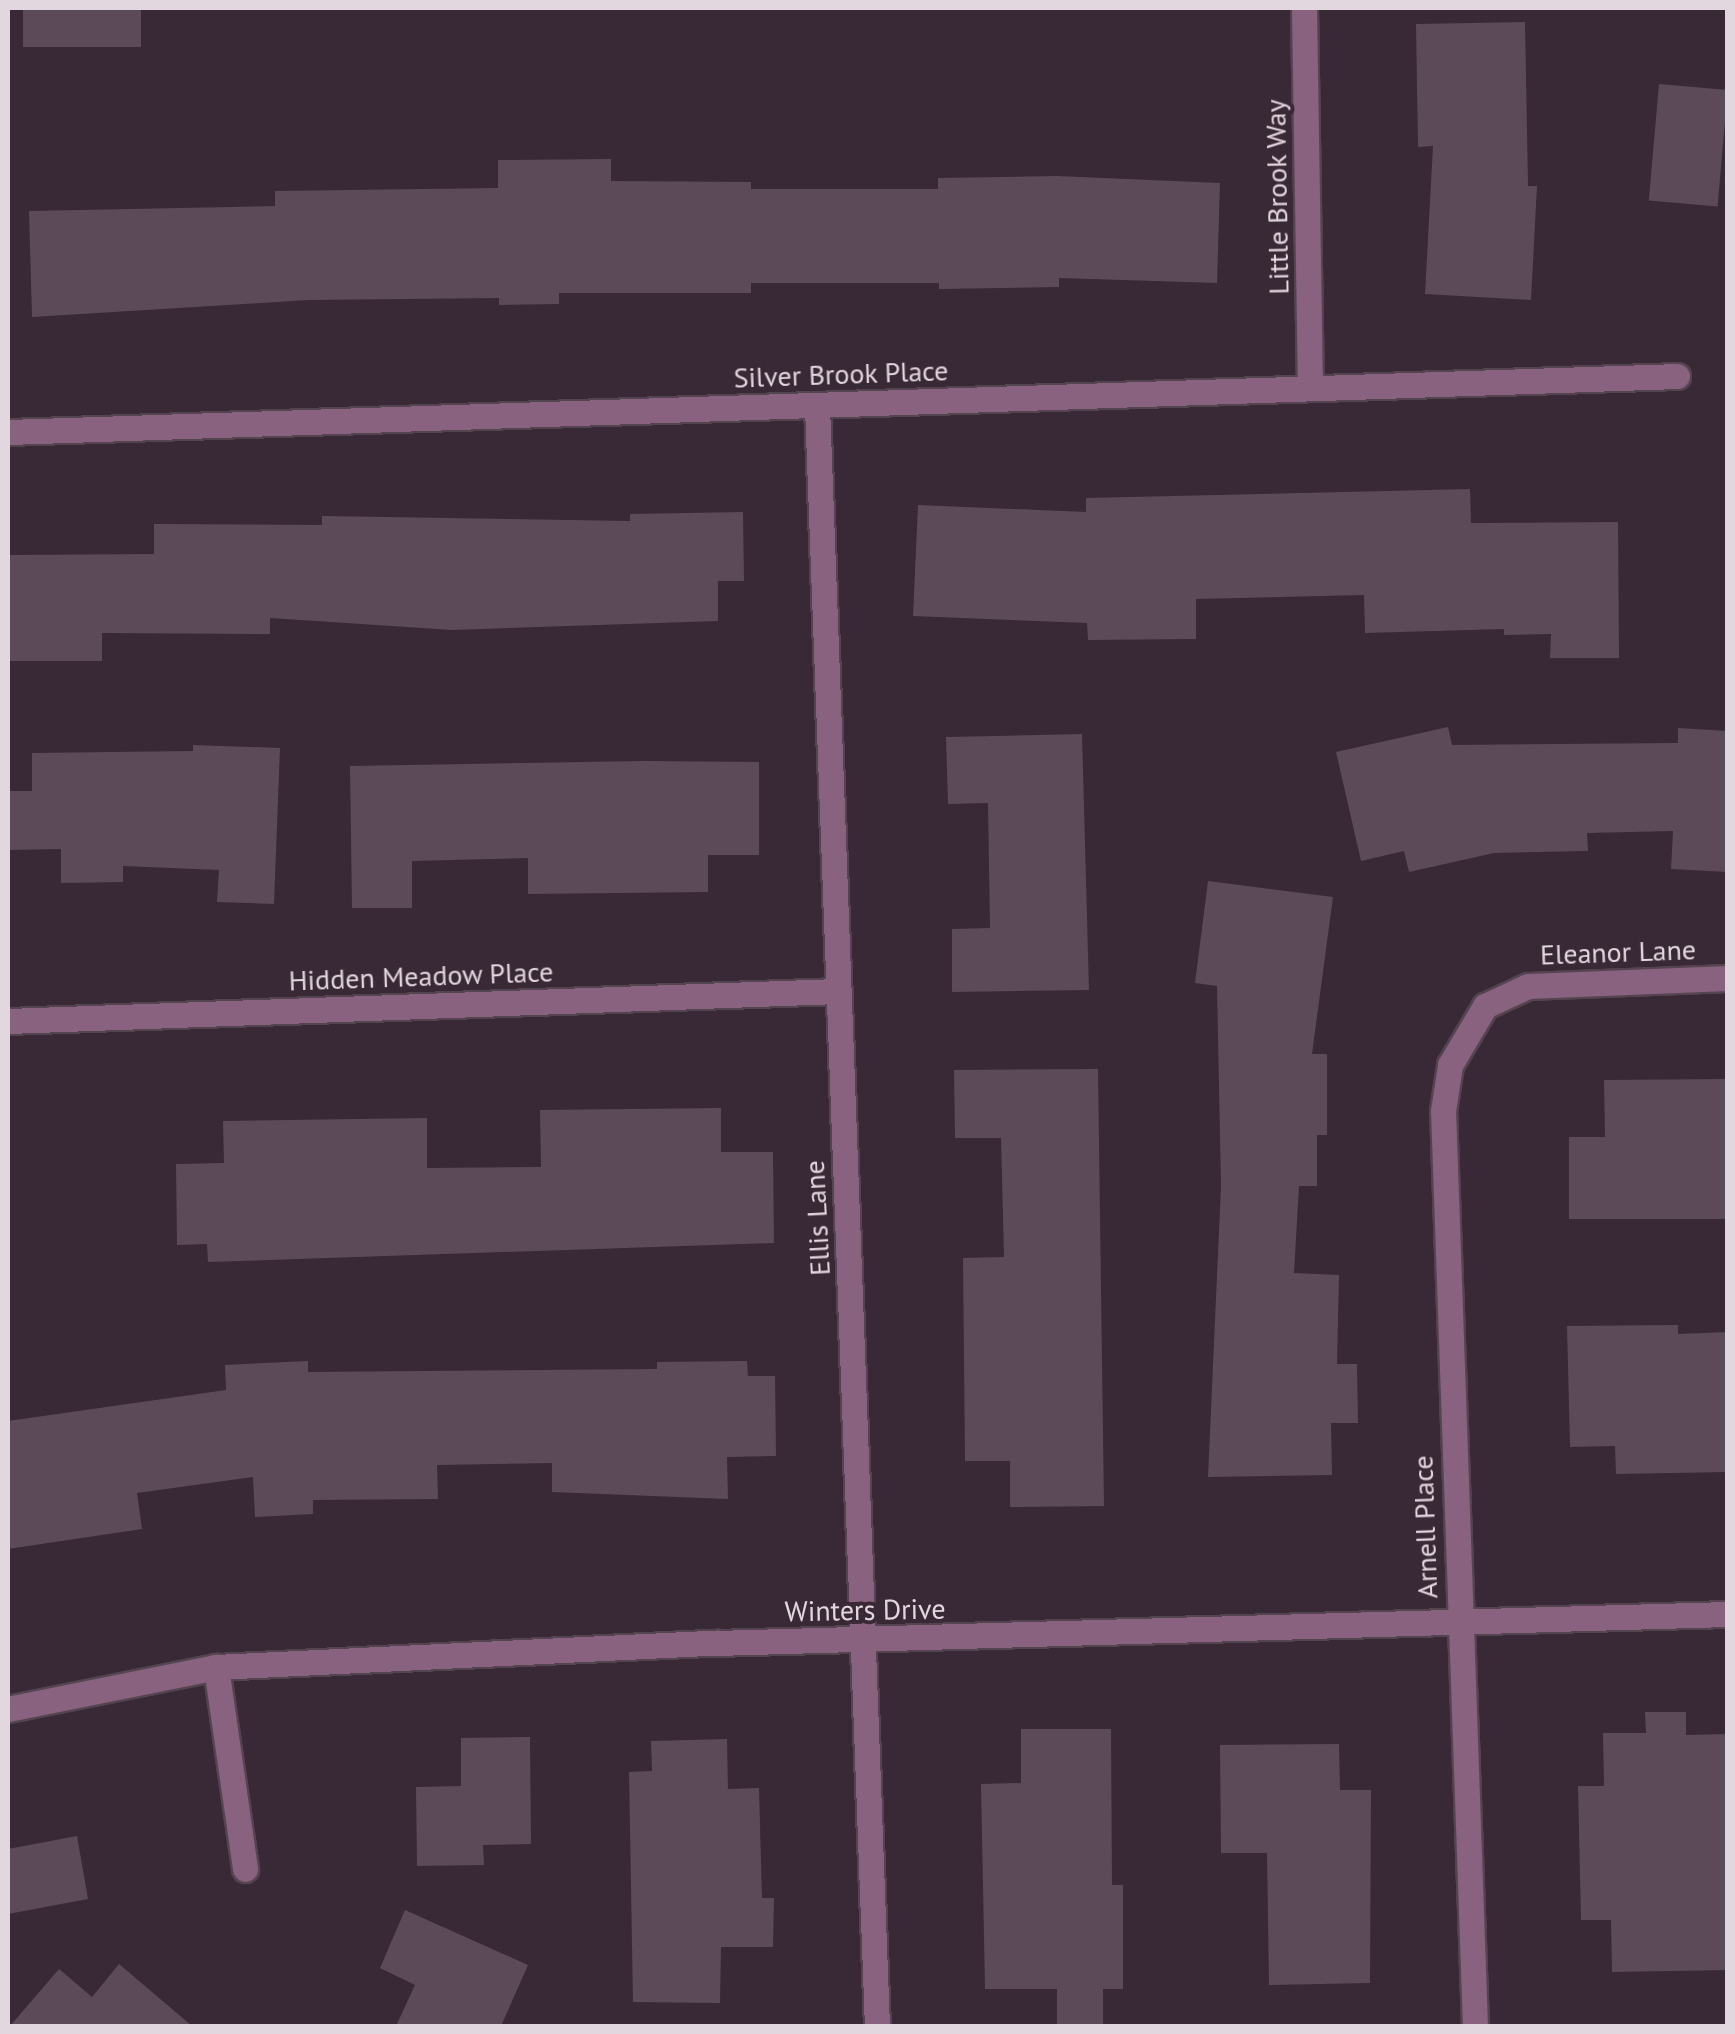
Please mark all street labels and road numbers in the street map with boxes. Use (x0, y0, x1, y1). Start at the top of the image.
street label: Little Brook Way (1258, 98, 1296, 296)
street label: Silver Brook Place (733, 353, 949, 395)
street label: Eleanor Lane (1539, 932, 1697, 972)
street label: Hidden Meadow Place (288, 955, 554, 997)
street label: Ellis Lane (797, 1159, 837, 1277)
street label: Arnell Place (1406, 1455, 1444, 1599)
street label: Winters Drive (784, 1592, 946, 1628)

